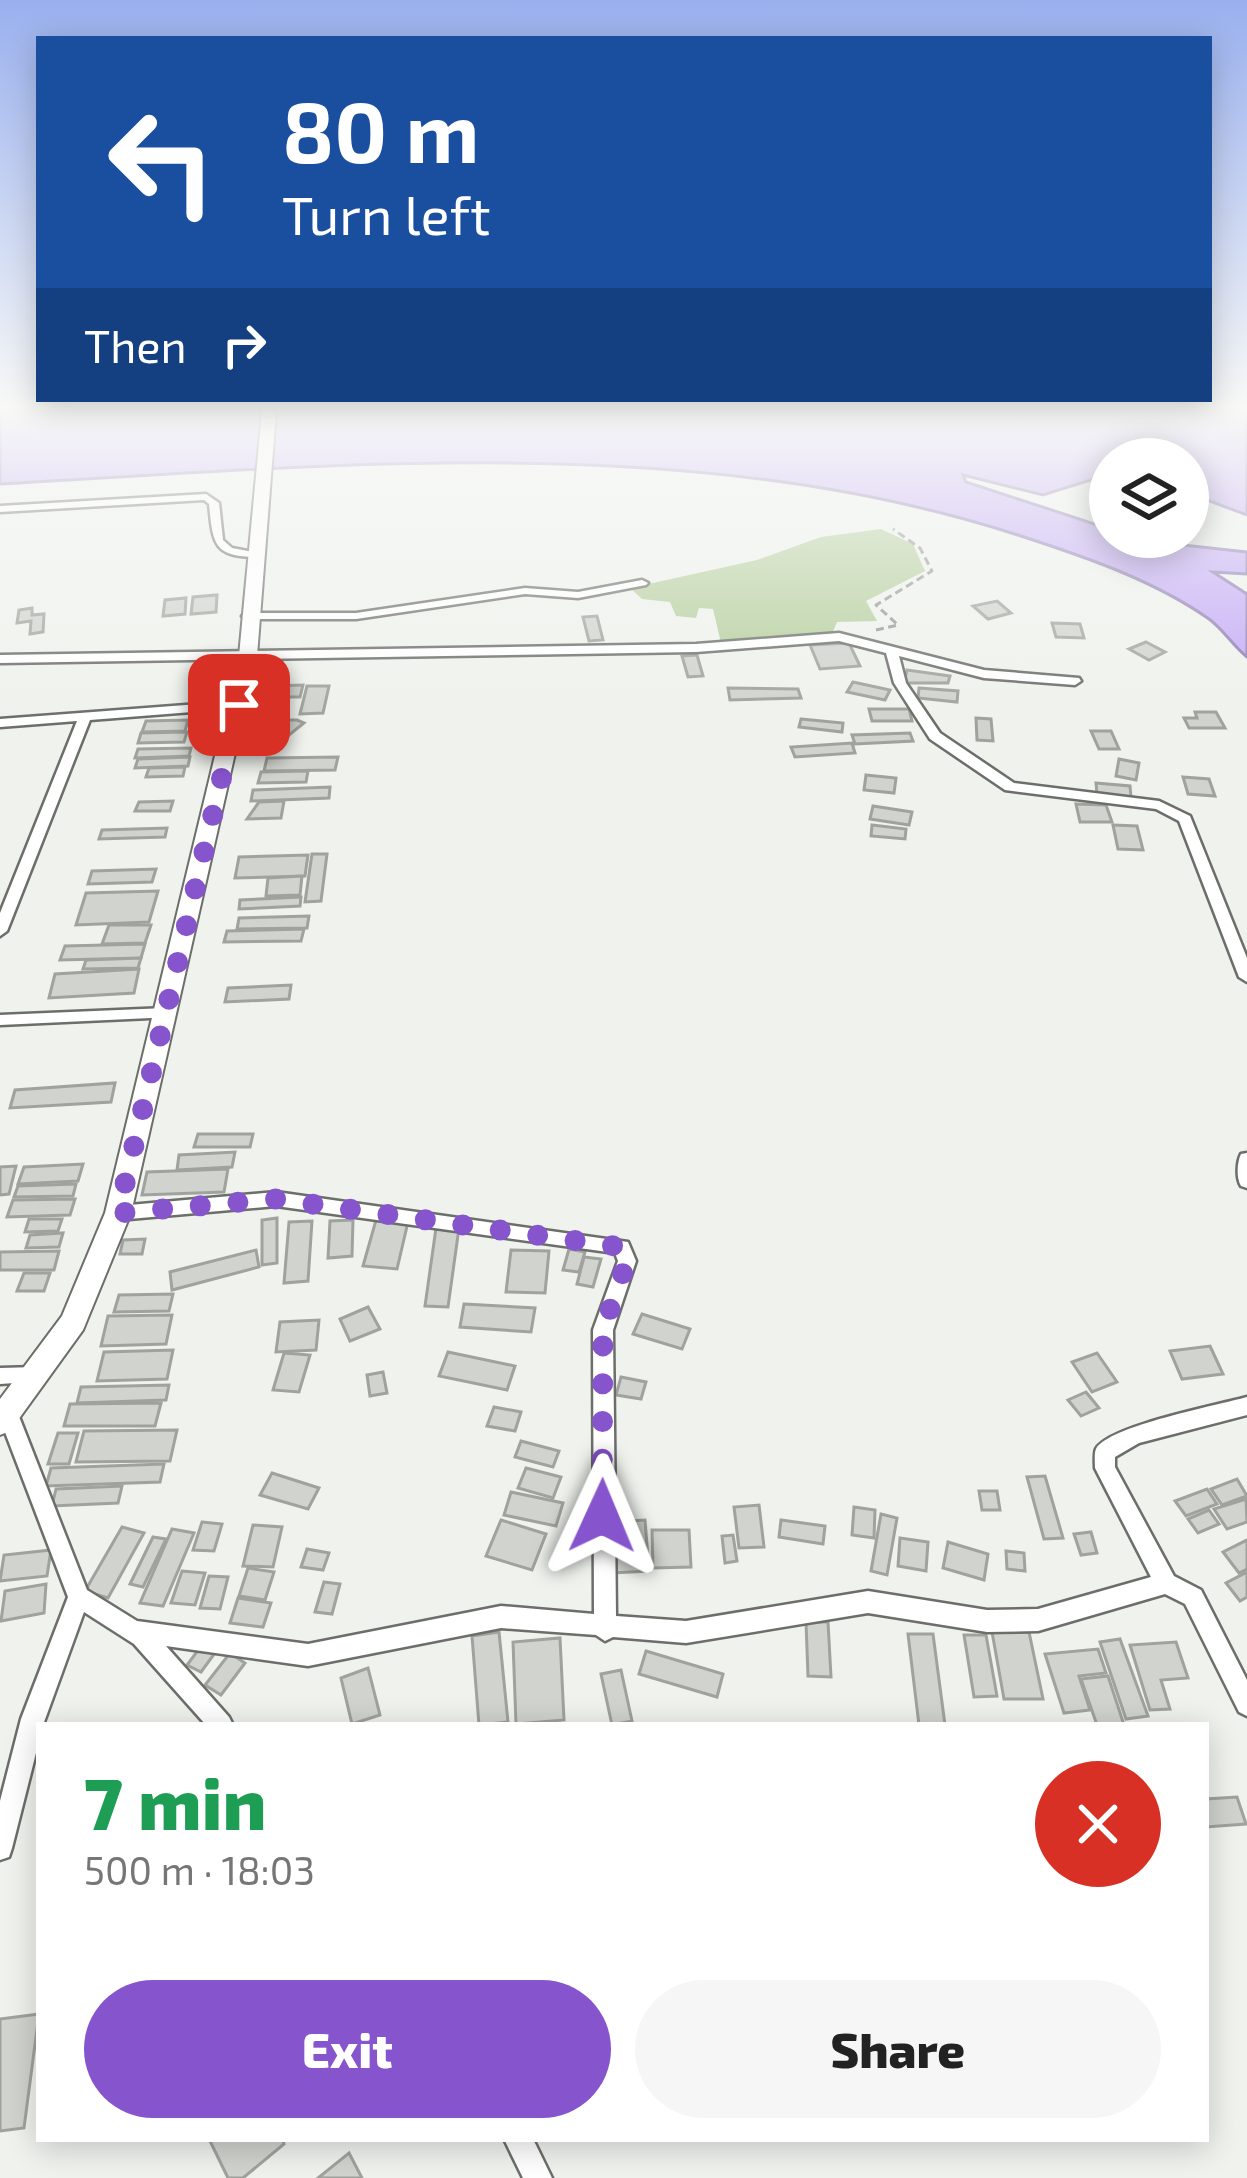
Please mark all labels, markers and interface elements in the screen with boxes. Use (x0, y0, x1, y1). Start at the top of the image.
text: 80 m (282, 79, 479, 180)
icon: left (84, 84, 240, 240)
text: Turn left (282, 181, 491, 246)
icon: right (211, 312, 277, 378)
text: Then (84, 318, 187, 372)
map controls (1089, 438, 1209, 558)
button: layers (1089, 438, 1209, 558)
pin (188, 654, 290, 756)
icon: arrive (206, 672, 272, 738)
position arrow (539, 1453, 665, 1579)
text: 7 min (84, 1758, 267, 1844)
button: close (1035, 1761, 1161, 1887)
text: 500 m · 18:03 (84, 1846, 315, 1893)
button: Exit (84, 1980, 611, 2118)
button: Share (635, 1980, 1161, 2118)

